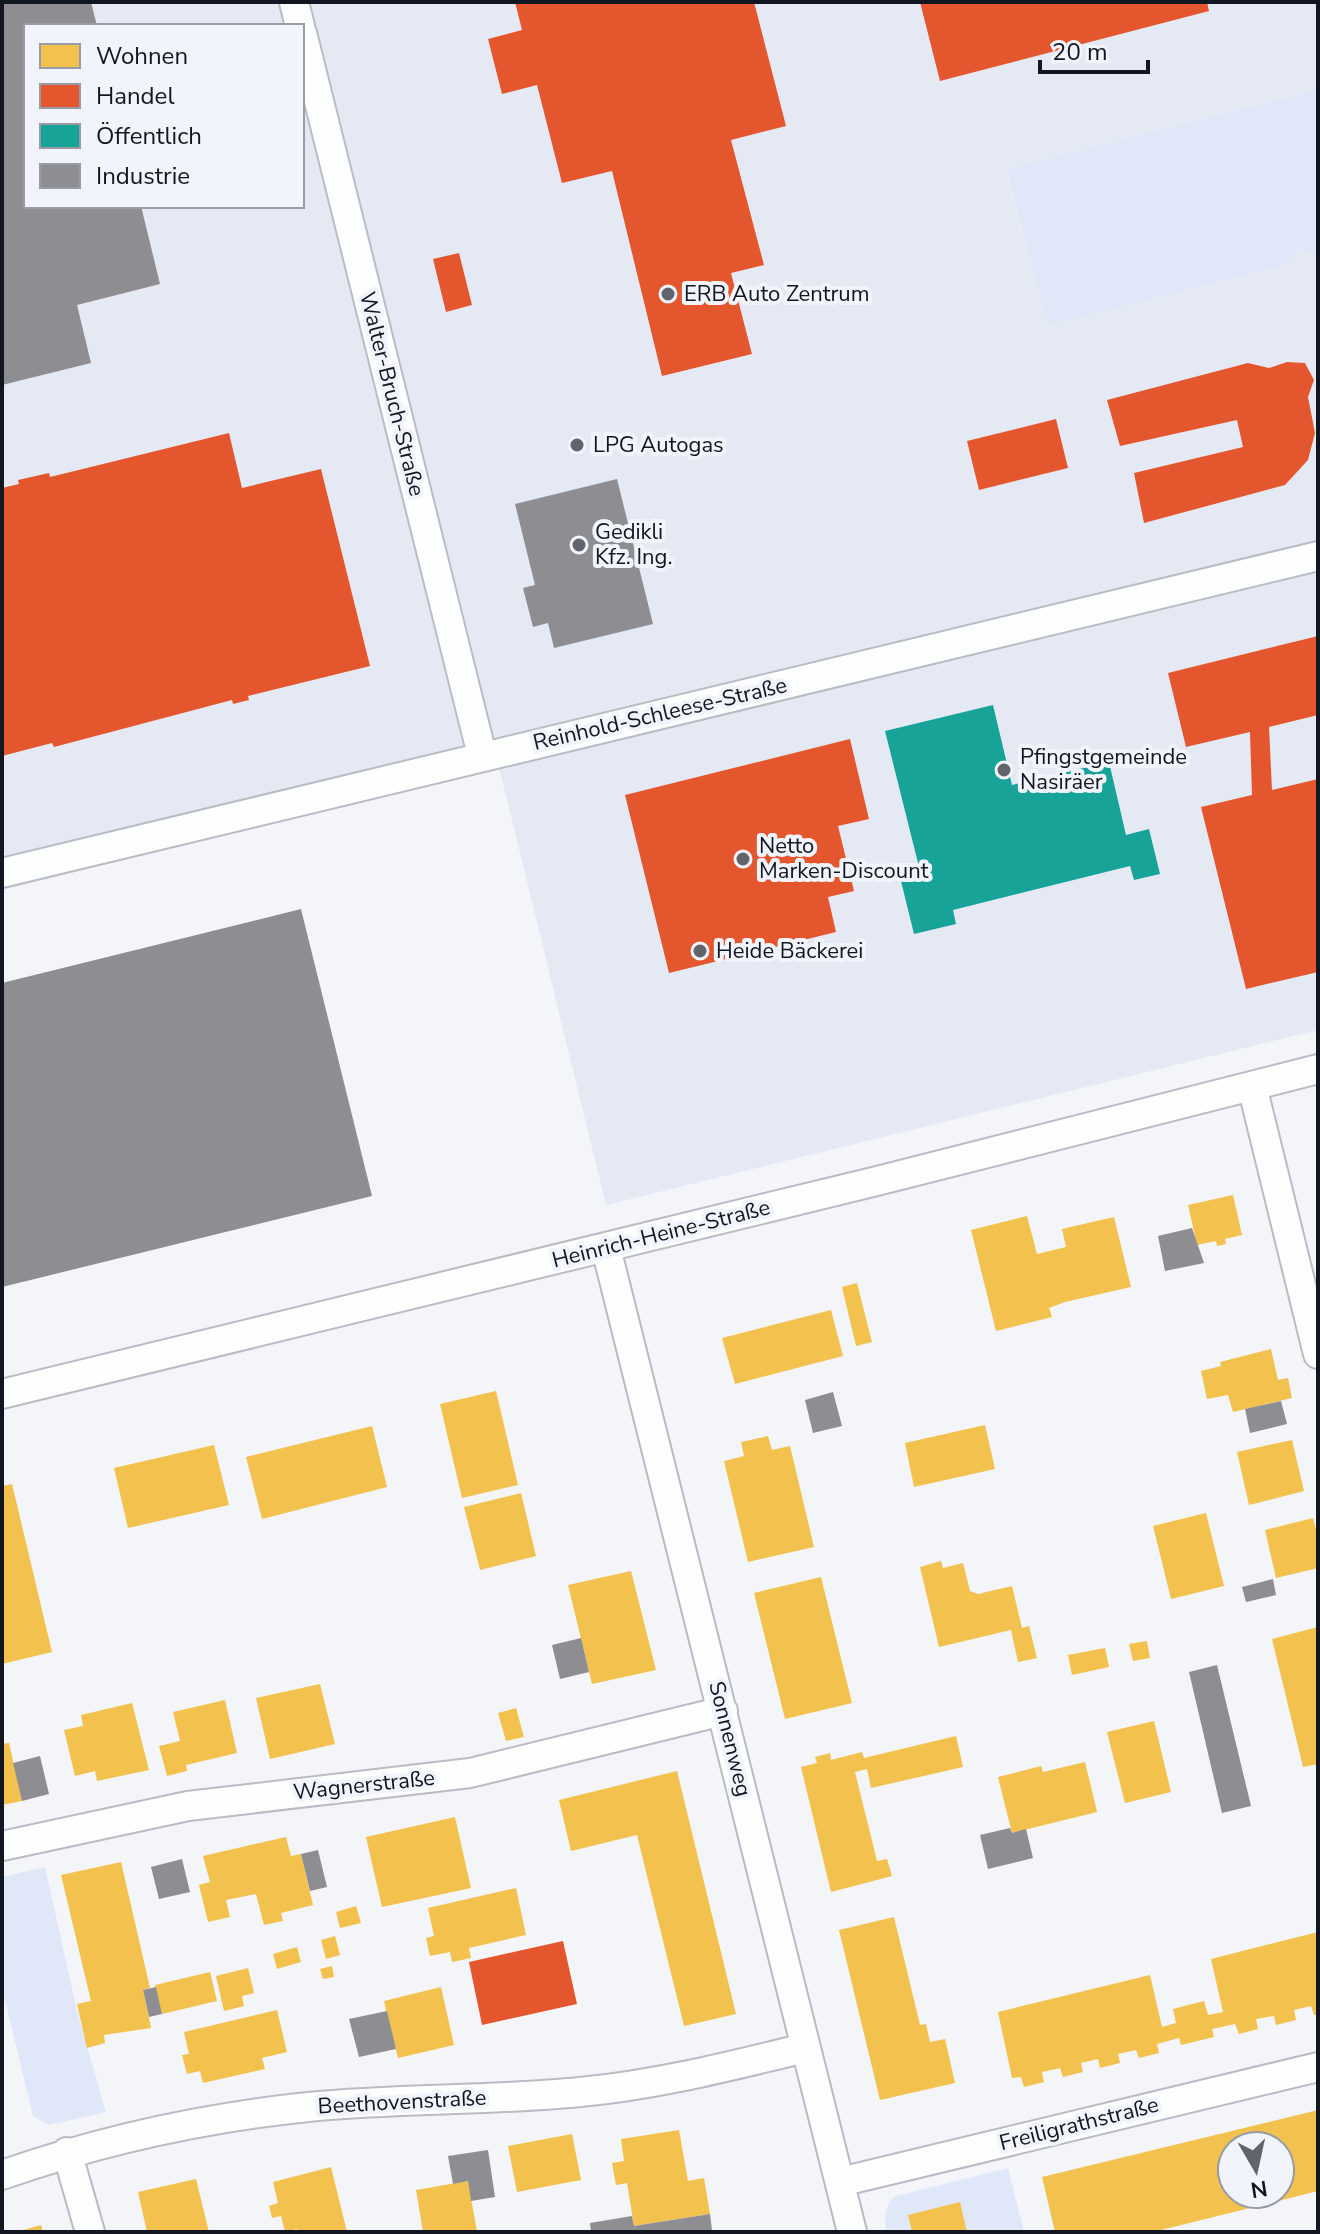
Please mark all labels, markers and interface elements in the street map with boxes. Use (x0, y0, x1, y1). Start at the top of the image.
legend (24, 24, 304, 208)
scale bar (1040, 24, 1148, 74)
text: 20 m (1052, 36, 1108, 68)
text: Wohnen (96, 40, 188, 72)
text: Handel (96, 80, 174, 112)
text: Öffentlich (96, 120, 202, 152)
text: Industrie (96, 160, 190, 192)
place label: ERB Auto Zentrum (684, 279, 870, 309)
marker: ERB Auto Zentrum (659, 285, 677, 303)
street label: Walter-Bruch-Straße (352, 289, 432, 499)
place label: LPG Autogas (593, 430, 724, 460)
marker: LPG Autogas (568, 436, 586, 454)
place label: Gedikli Kfz. Ing. (595, 517, 673, 572)
marker: Gedikli Kfz. Ing. (570, 536, 588, 554)
street label: Reinhold-Schleese-Straße (530, 670, 790, 758)
place label: Pfingstgemeinde Nasiräer (1020, 742, 1187, 797)
marker: Pfingstgemeinde Nasiräer (995, 761, 1013, 779)
place label: Netto Marken-Discount (759, 831, 929, 886)
marker: Netto Marken-Discount (734, 850, 752, 868)
place label: Heide Bäckerei (716, 936, 863, 966)
marker: Heide Bäckerei (691, 942, 709, 960)
street label: Heinrich-Heine-Straße (549, 1192, 773, 1276)
street label: Sonnenweg (701, 1678, 759, 1800)
street label: Wagnerstraße (292, 1763, 436, 1807)
street label: Beethovenstraße (317, 2083, 487, 2121)
street label: Freiligrathstraße (996, 2090, 1162, 2158)
north arrow (1216, 2130, 1296, 2210)
text: N (1248, 2173, 1269, 2205)

